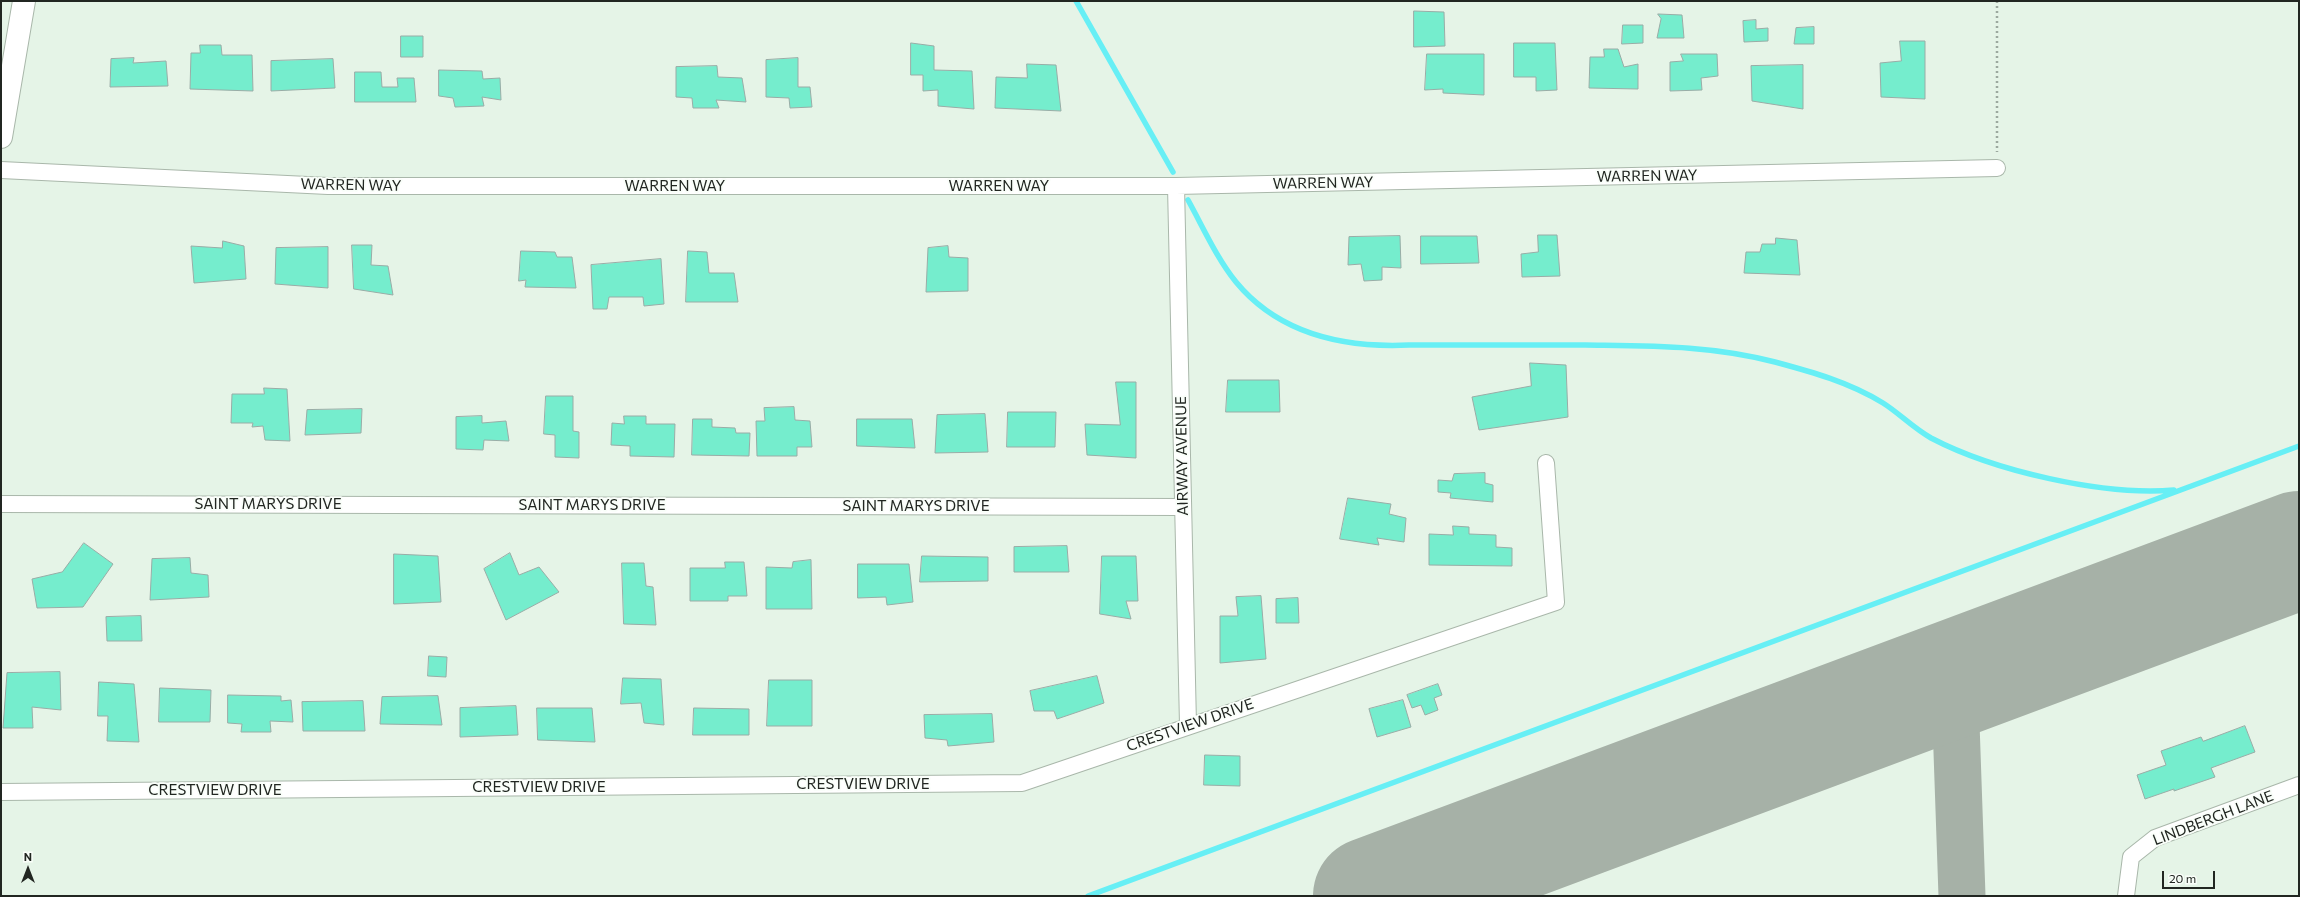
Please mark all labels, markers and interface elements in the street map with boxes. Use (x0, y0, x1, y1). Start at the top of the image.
street label: WARREN WAY (1596, 166, 1698, 186)
street label: WARREN WAY (1272, 173, 1374, 193)
street label: WARREN WAY (300, 175, 402, 195)
street label: WARREN WAY (625, 177, 725, 195)
street label: WARREN WAY (949, 177, 1049, 195)
street label: AIRWAY AVENUE (1172, 396, 1192, 516)
street label: SAINT MARYS DRIVE (194, 495, 342, 513)
street label: SAINT MARYS DRIVE (518, 496, 666, 514)
street label: SAINT MARYS DRIVE (842, 497, 990, 515)
street label: CRESTVIEW DRIVE (1124, 695, 1256, 755)
street label: CRESTVIEW DRIVE (796, 775, 930, 793)
street label: CRESTVIEW DRIVE (472, 778, 606, 796)
street label: CRESTVIEW DRIVE (148, 781, 282, 799)
street label: LINDBERGH LANE (2150, 787, 2276, 849)
north arrow (8, 849, 48, 889)
text: N (24, 850, 32, 863)
scale bar (2164, 863, 2217, 889)
text: 20 m (2169, 871, 2196, 885)

